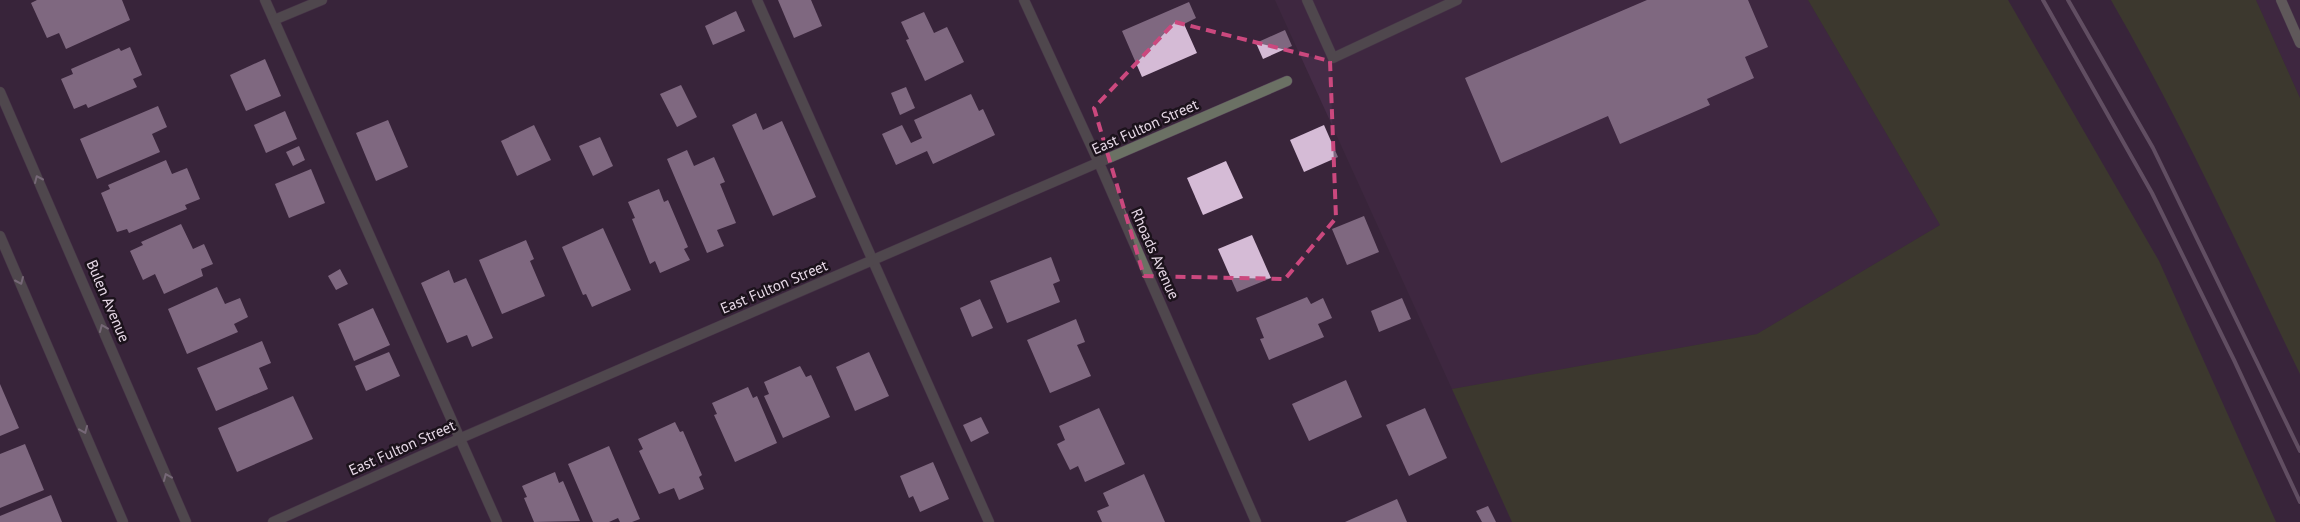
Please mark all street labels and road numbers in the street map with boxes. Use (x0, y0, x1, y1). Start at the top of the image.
street label: East Fulton Street (1089, 95, 1201, 159)
street label: Rhoads Avenue (1127, 205, 1184, 302)
street label: East Fulton Street (717, 255, 830, 318)
street label: Bulen Avenue (83, 257, 134, 345)
street label: East Fulton Street (346, 416, 458, 480)

